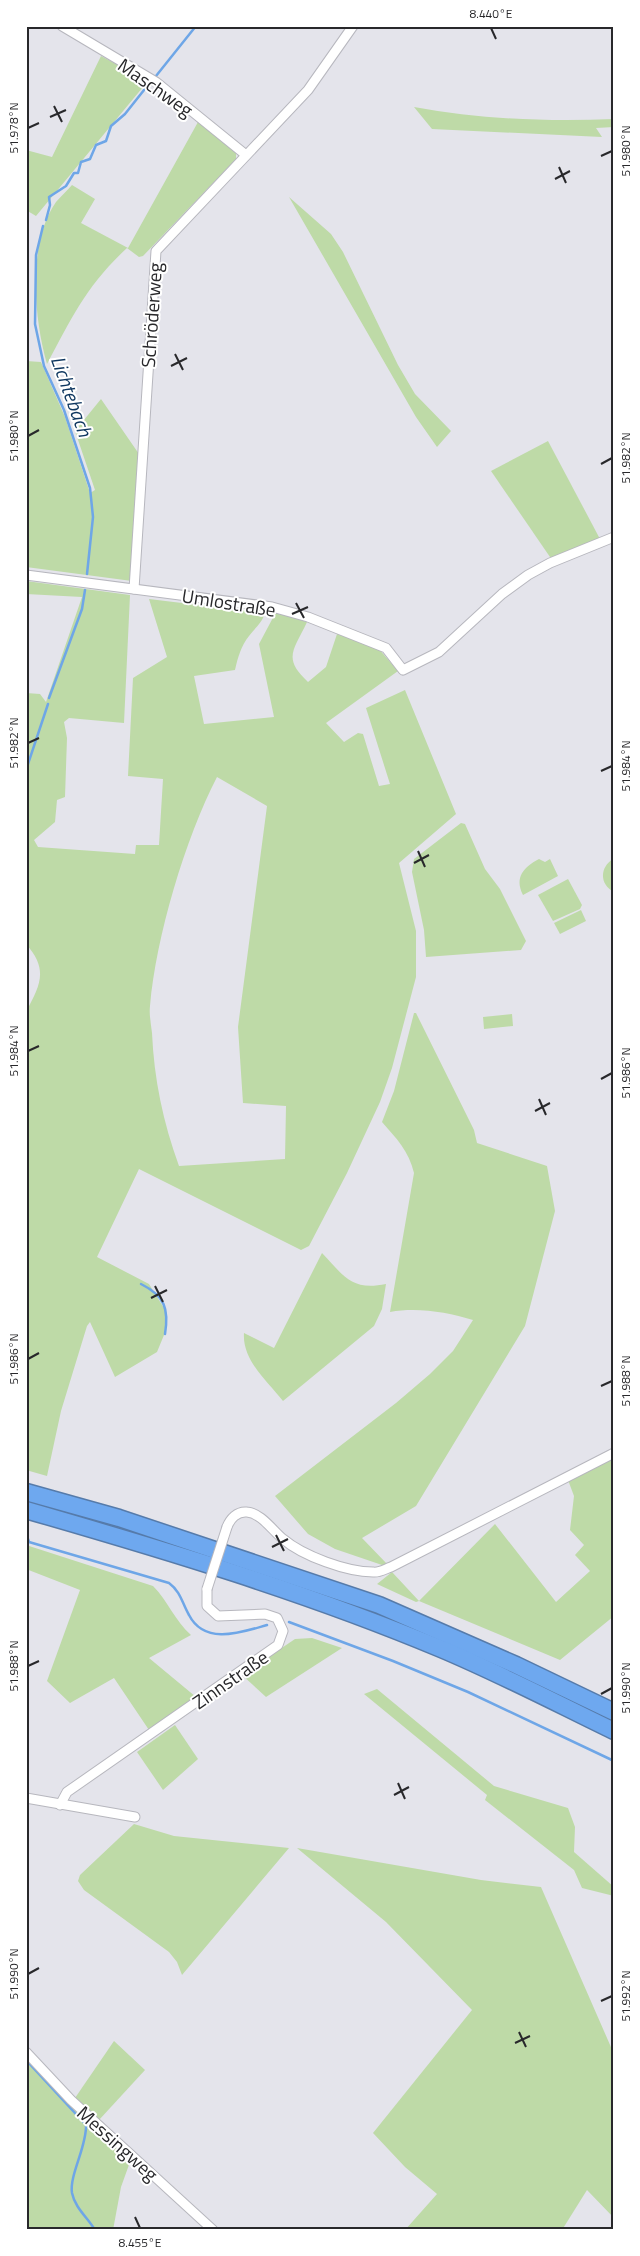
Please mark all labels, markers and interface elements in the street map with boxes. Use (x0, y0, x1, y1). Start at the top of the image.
text: 8.440°E (470, 4, 513, 23)
street label: Maschweg (112, 50, 200, 124)
text: 51.978°N (4, 102, 23, 154)
text: 51.980°N (616, 125, 635, 177)
street label: Schröderweg (133, 261, 169, 368)
water label: Lichtebach (43, 351, 101, 442)
text: 51.980°N (4, 410, 23, 462)
text: 51.982°N (616, 432, 635, 484)
street label: Umlostraße (180, 580, 278, 624)
text: 51.982°N (4, 717, 23, 769)
text: 51.984°N (616, 740, 635, 792)
text: 51.984°N (4, 1025, 23, 1077)
text: 51.986°N (616, 1047, 635, 1099)
text: 51.986°N (4, 1333, 23, 1385)
text: 51.988°N (616, 1355, 635, 1407)
text: 51.988°N (4, 1640, 23, 1692)
street label: Zinnstraße (186, 1642, 274, 1716)
text: 51.990°N (616, 1662, 635, 1714)
text: 51.990°N (4, 1948, 23, 2000)
text: 51.992°N (616, 1970, 635, 2022)
street label: Messingweg (71, 2098, 165, 2188)
text: 8.455°E (119, 2233, 162, 2252)

